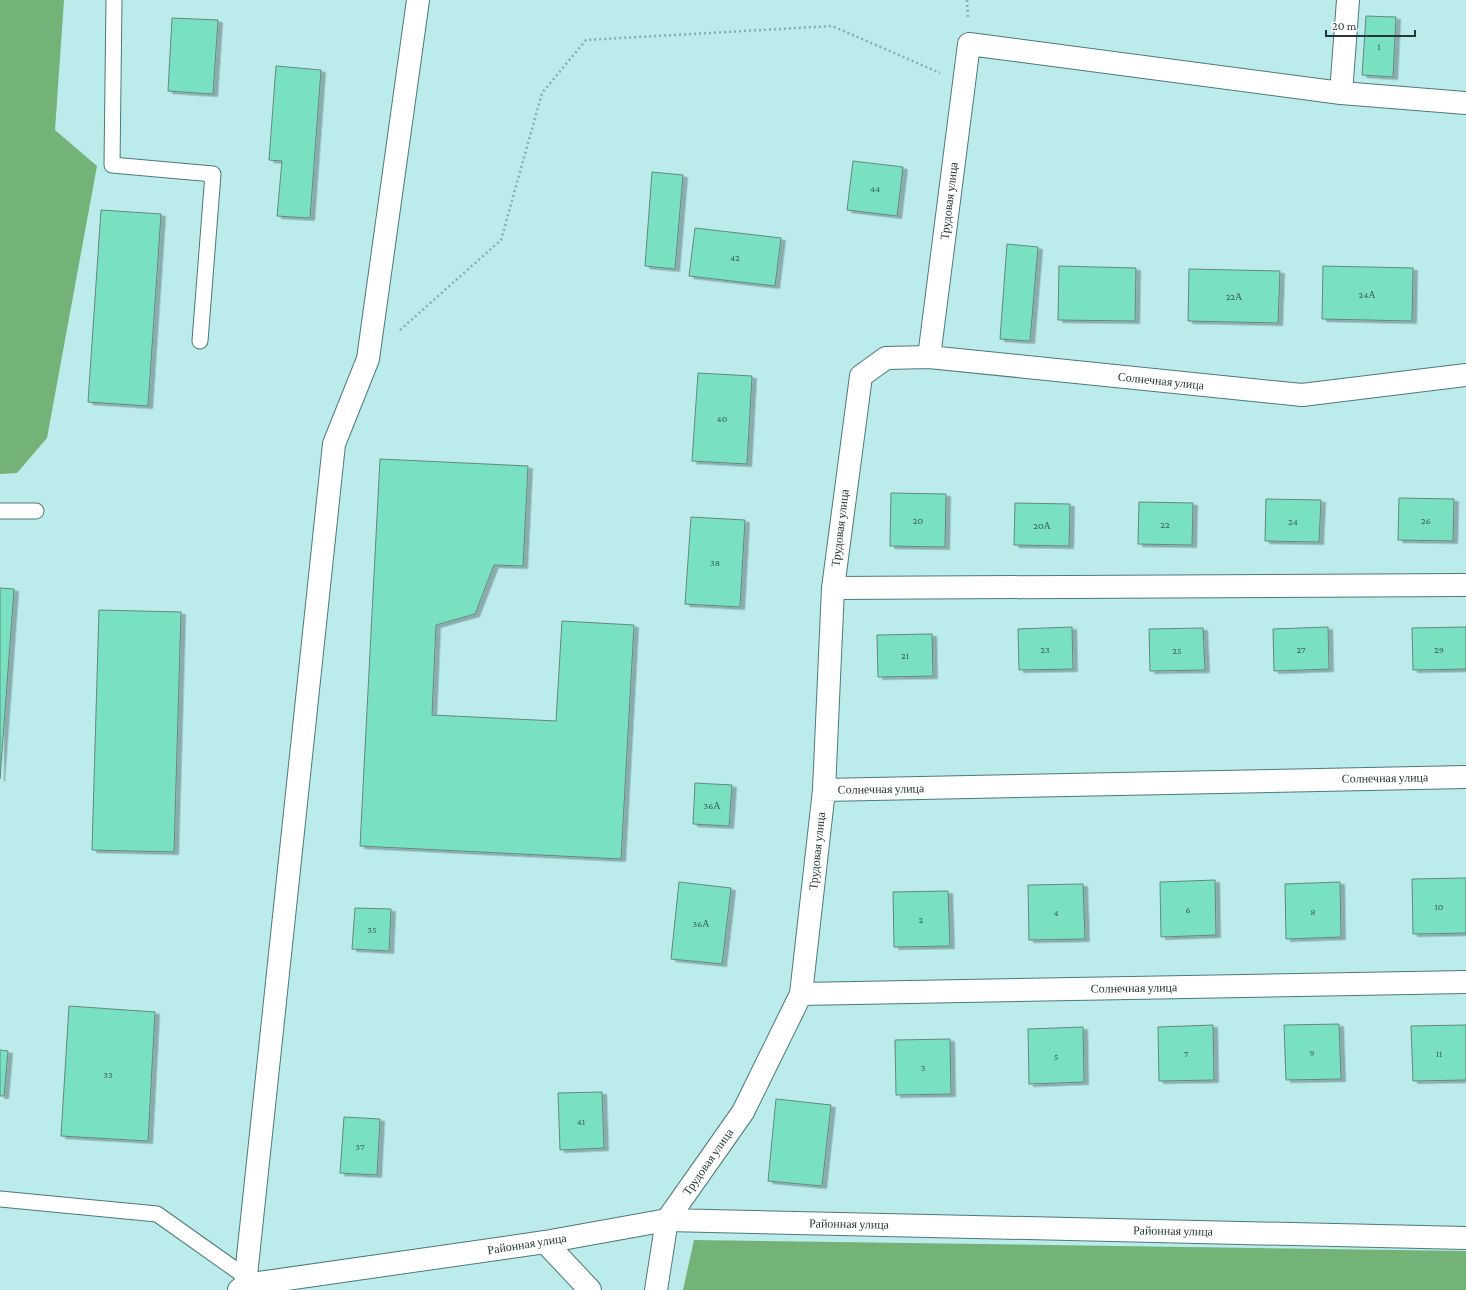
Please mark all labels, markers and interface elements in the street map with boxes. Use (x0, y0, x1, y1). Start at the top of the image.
scale bar (1326, 12, 1415, 38)
text: 20 m (1332, 19, 1357, 33)
house number: 1 (1377, 41, 1381, 52)
street label: Трудовая улица (937, 161, 961, 241)
house number: 44 (870, 183, 880, 194)
house number: 42 (730, 252, 740, 263)
house number: 24А (1358, 289, 1376, 300)
house number: 22А (1226, 291, 1243, 302)
street label: Солнечная улица (1117, 370, 1205, 393)
house number: 40 (717, 413, 728, 424)
street label: Трудовая улица (828, 488, 852, 568)
house number: 20 (913, 515, 924, 526)
house number: 26 (1421, 515, 1431, 526)
house number: 24 (1288, 516, 1298, 527)
house number: 22 (1160, 519, 1170, 530)
house number: 20А (1033, 520, 1052, 531)
house number: 38 (710, 557, 720, 568)
house number: 23 (1040, 644, 1050, 655)
house number: 27 (1296, 644, 1306, 655)
house number: 29 (1434, 644, 1444, 655)
house number: 25 (1172, 645, 1182, 656)
house number: 21 (901, 650, 909, 661)
street label: Солнечная улица (1342, 770, 1429, 786)
street label: Солнечная улица (838, 781, 925, 797)
house number: 36А (703, 800, 721, 811)
street label: Трудовая улица (806, 811, 828, 891)
house number: 10 (1435, 901, 1444, 912)
house number: 6 (1185, 904, 1191, 915)
house number: 8 (1310, 906, 1316, 917)
house number: 4 (1053, 907, 1059, 918)
house number: 2 (919, 914, 924, 925)
house number: 36А (692, 918, 710, 929)
house number: 35 (367, 924, 377, 935)
street label: Солнечная улица (1091, 980, 1178, 996)
house number: 9 (1309, 1047, 1315, 1058)
house number: 7 (1184, 1048, 1189, 1059)
house number: 11 (1436, 1048, 1442, 1059)
house number: 5 (1054, 1051, 1059, 1062)
house number: 3 (921, 1062, 926, 1073)
house number: 33 (103, 1069, 113, 1080)
house number: 41 (577, 1116, 585, 1127)
street label: Трудовая улица (680, 1125, 737, 1198)
house number: 37 (355, 1141, 365, 1152)
street label: Районная улица (809, 1216, 890, 1232)
street label: Районная улица (1133, 1223, 1214, 1239)
street label: Районная улица (486, 1231, 568, 1257)

